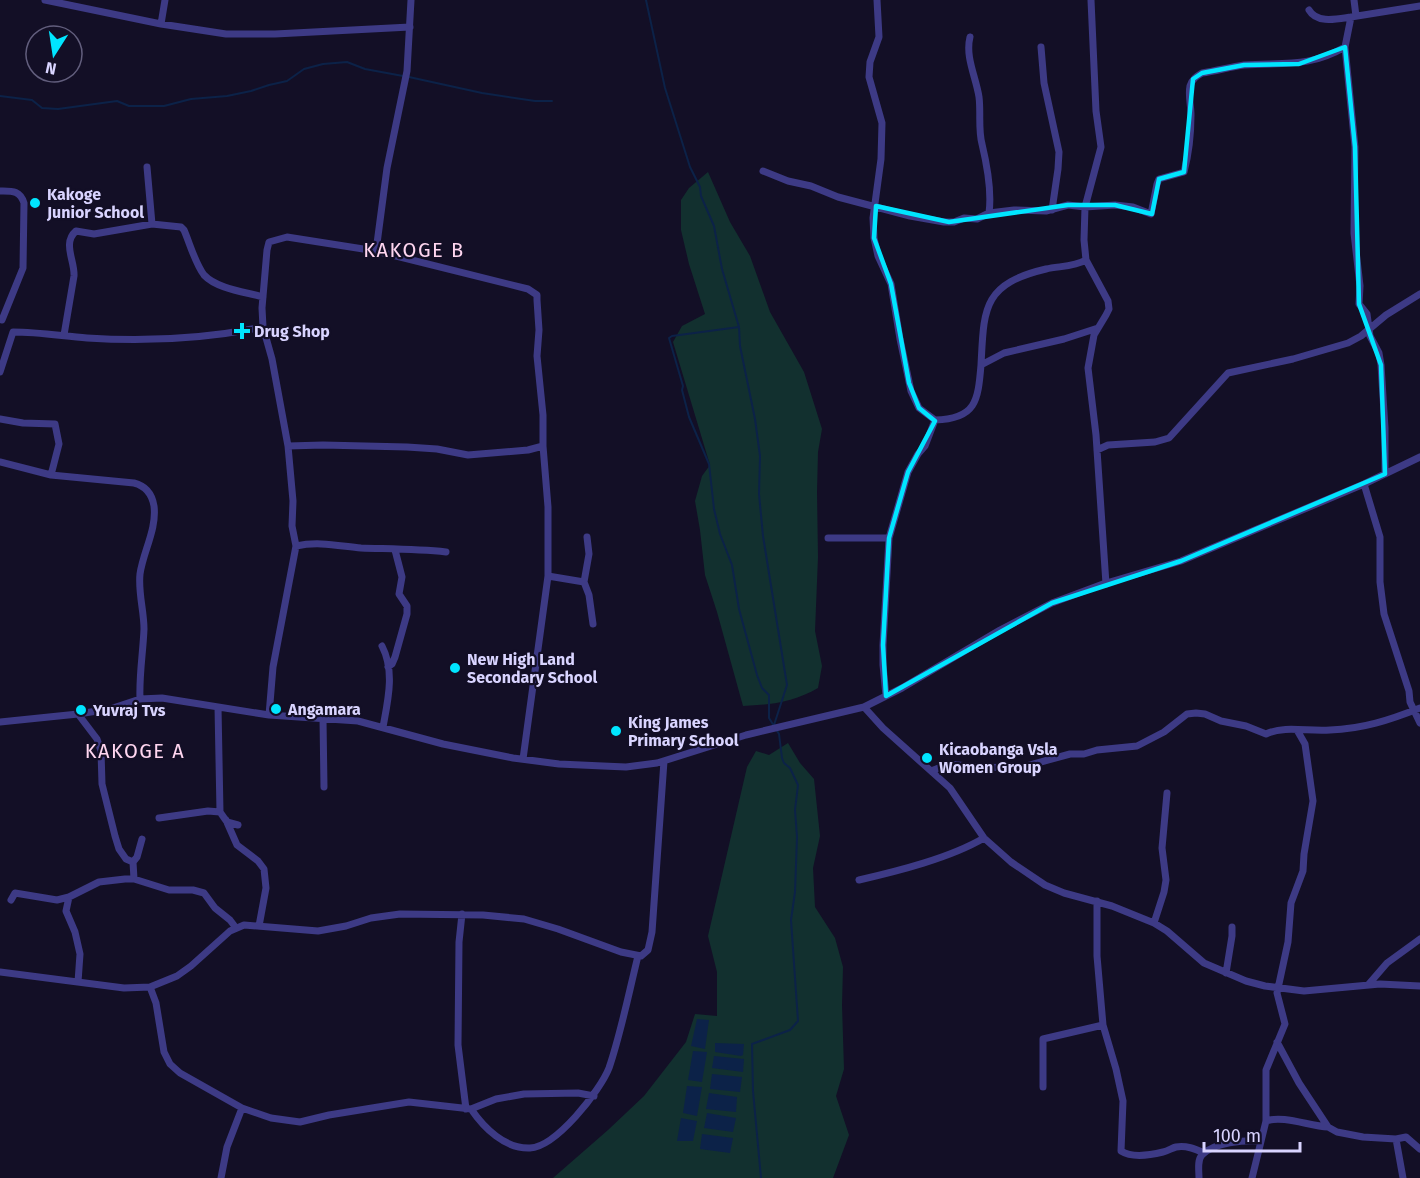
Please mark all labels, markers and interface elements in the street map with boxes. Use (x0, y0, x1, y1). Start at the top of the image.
north arrow (24, 24, 84, 84)
text: N (44, 58, 58, 79)
place label: Kakoge Junior School (46, 185, 144, 222)
marker: Kakoge Junior School (28, 196, 42, 210)
district label: KAKOGE B (363, 238, 465, 262)
place label: Drug Shop (254, 322, 330, 341)
marker: Drug Shop (235, 324, 249, 338)
place label: New High Land Secondary School (467, 650, 598, 687)
marker: New High Land Secondary School (448, 661, 462, 675)
place label: Angamara (287, 700, 361, 719)
place label: Yuvraj Tvs (92, 701, 166, 720)
marker: Angamara (269, 702, 283, 716)
marker: Yuvraj Tvs (74, 703, 88, 717)
place label: King James Primary School (628, 713, 739, 750)
marker: King James Primary School (609, 724, 623, 738)
district label: KAKOGE A (85, 739, 185, 763)
place label: Kicaobanga Vsla Women Group (939, 740, 1058, 777)
marker: Kicaobanga Vsla Women Group (920, 751, 934, 765)
scale bar (1204, 1115, 1300, 1153)
text: 100 m (1213, 1125, 1261, 1147)

